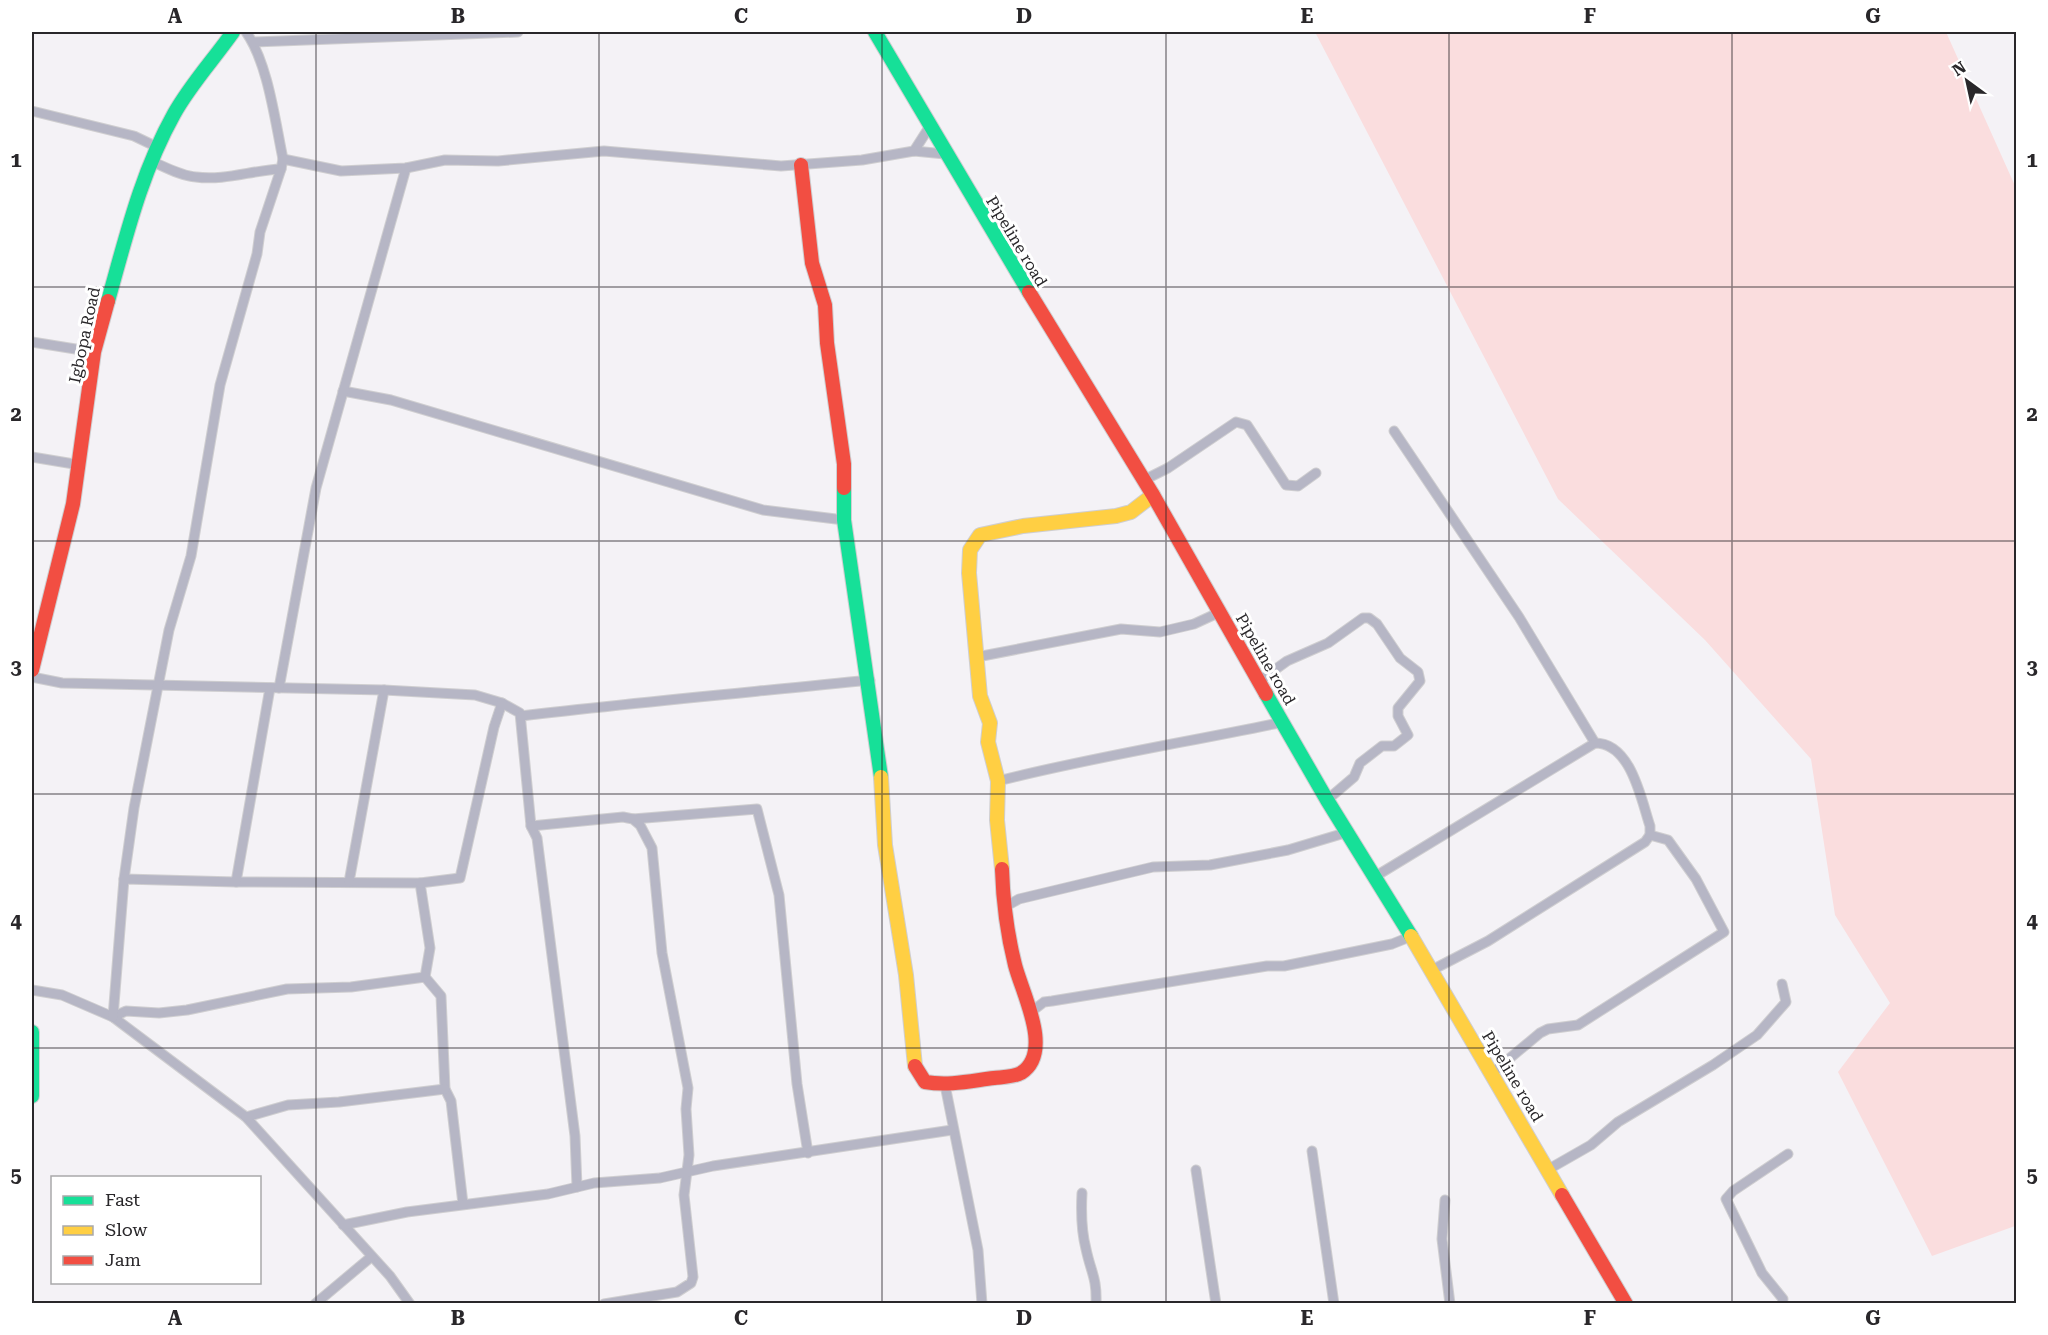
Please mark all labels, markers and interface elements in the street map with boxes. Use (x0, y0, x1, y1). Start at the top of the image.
text: A (168, 4, 183, 28)
text: B (451, 4, 465, 28)
text: C (734, 4, 748, 28)
text: D (1016, 4, 1032, 28)
text: E (1301, 4, 1314, 28)
text: F (1584, 4, 1596, 28)
text: G (1865, 4, 1881, 28)
north arrow (1937, 51, 1997, 111)
text: N (1949, 58, 1969, 80)
text: 1 (10, 148, 22, 172)
text: 1 (2026, 148, 2038, 172)
street label: Pipeline road (982, 192, 1051, 290)
street label: Igbopa Road (65, 285, 104, 385)
text: 2 (10, 402, 22, 426)
text: 2 (2026, 402, 2038, 426)
street label: Pipeline road (1232, 610, 1299, 708)
text: 3 (10, 655, 22, 679)
text: 3 (2026, 655, 2038, 679)
text: 4 (10, 909, 22, 933)
text: 4 (2026, 909, 2038, 933)
street label: Pipeline road (1478, 1027, 1547, 1125)
text: 5 (10, 1163, 22, 1187)
text: 5 (2026, 1163, 2038, 1187)
legend (51, 1176, 261, 1284)
text: Fast (105, 1189, 140, 1210)
text: Slow (105, 1219, 147, 1240)
text: Jam (105, 1249, 141, 1270)
text: A (168, 1306, 183, 1330)
text: B (451, 1306, 465, 1330)
text: C (734, 1306, 748, 1330)
text: D (1016, 1306, 1032, 1330)
text: E (1301, 1306, 1314, 1330)
text: F (1584, 1306, 1596, 1330)
text: G (1865, 1306, 1881, 1330)

